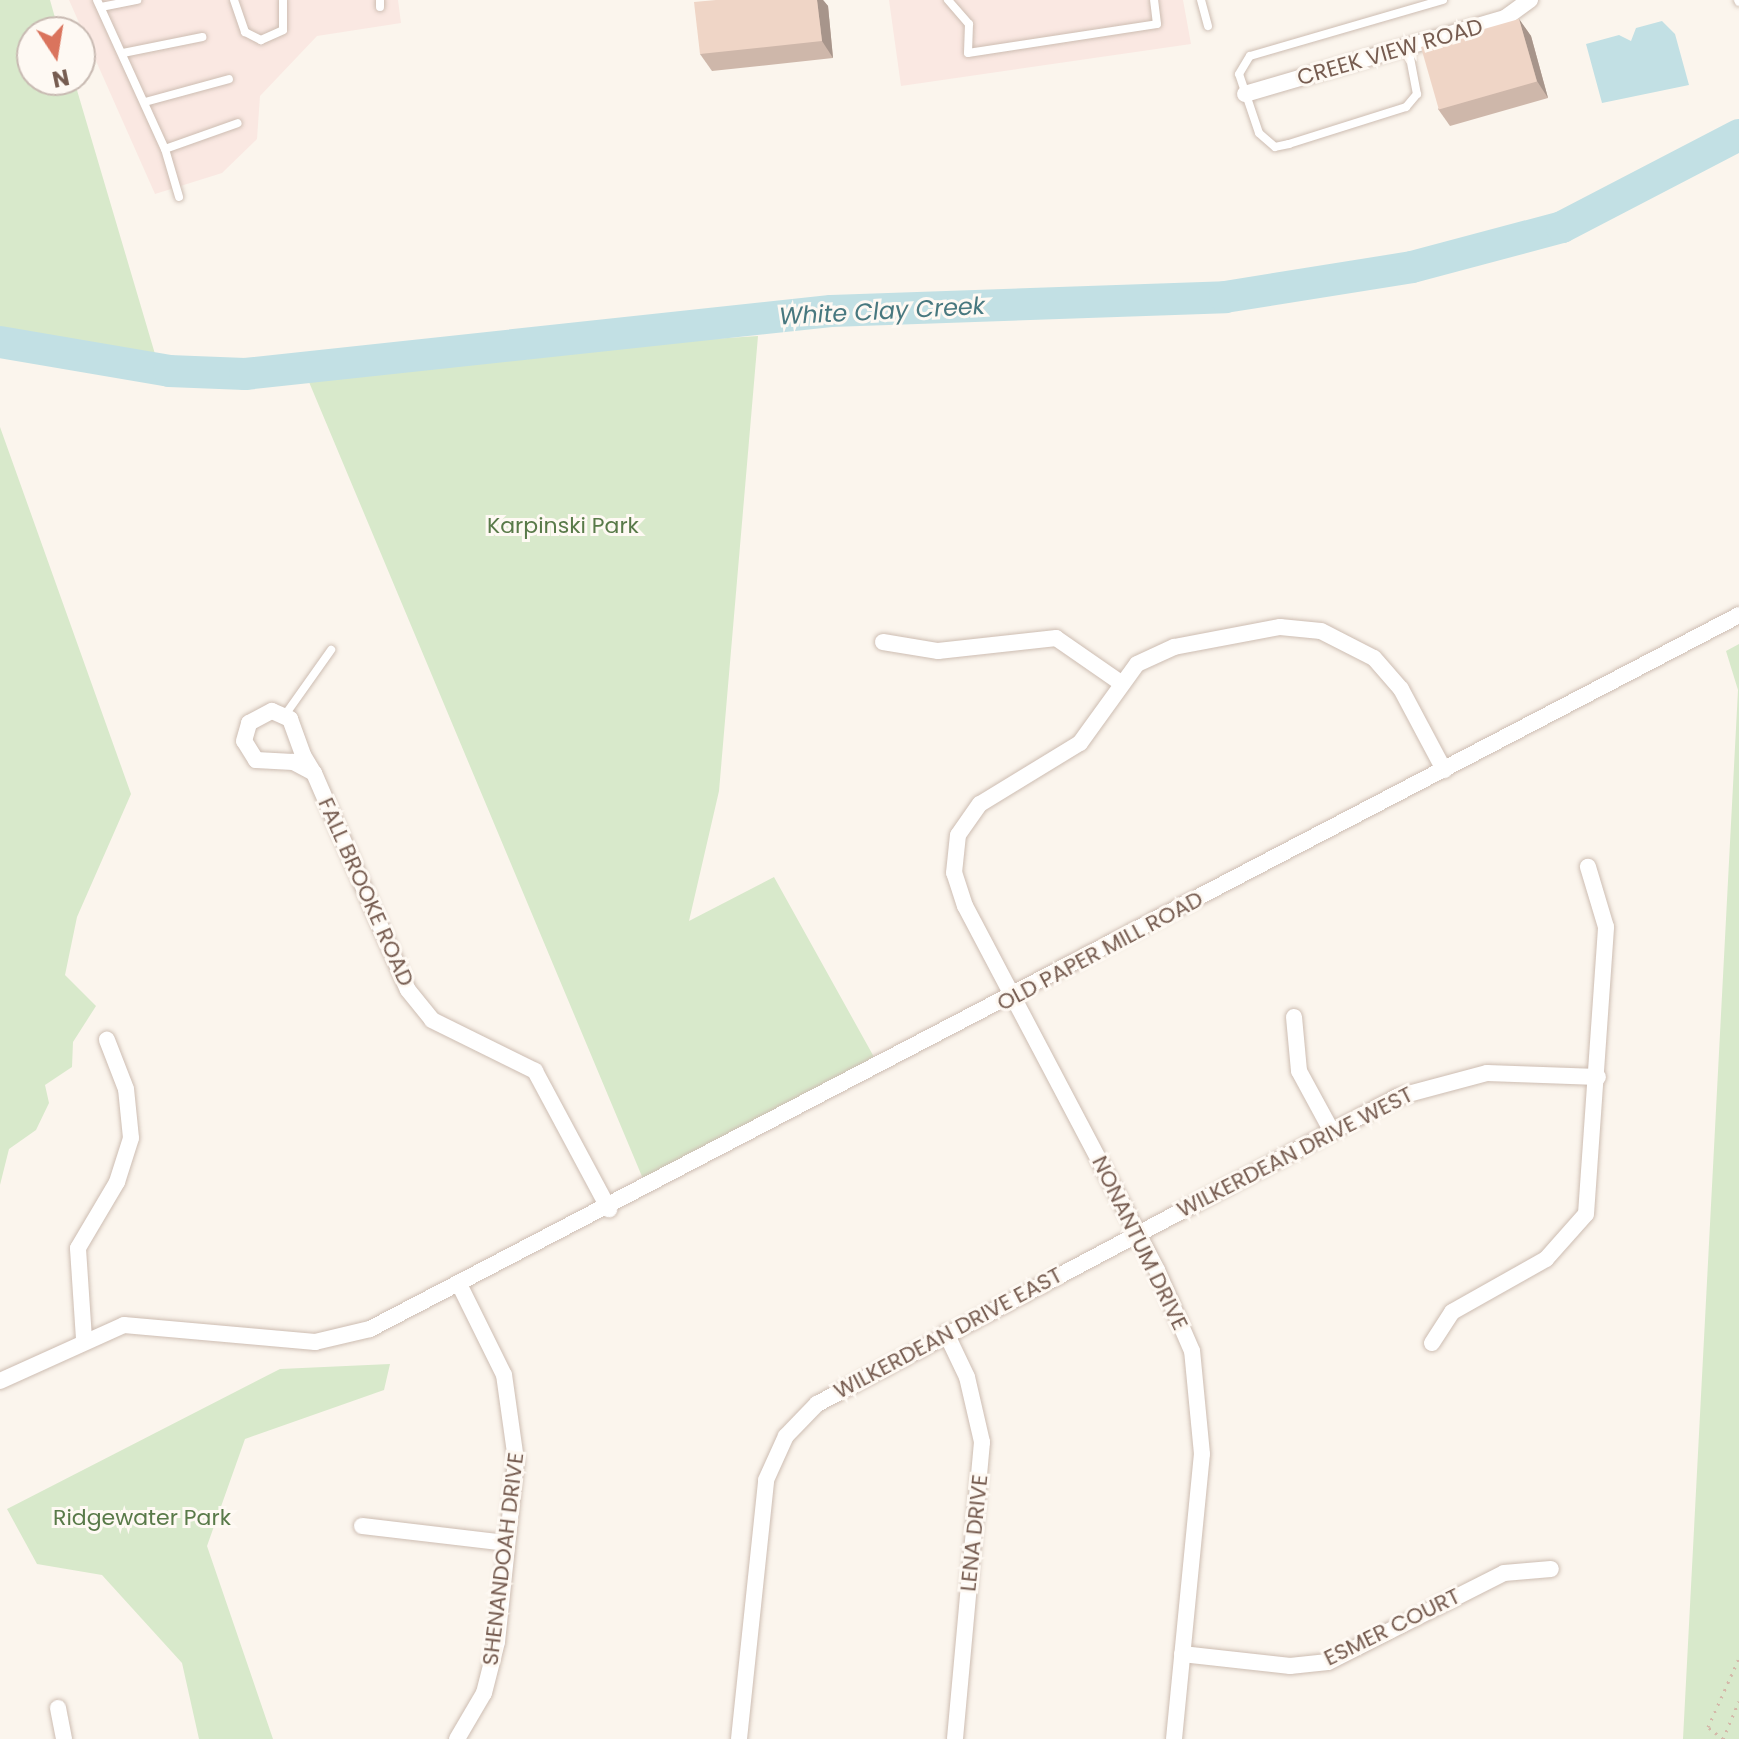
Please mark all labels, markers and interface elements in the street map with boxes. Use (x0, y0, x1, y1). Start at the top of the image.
street label: CREEK VIEW ROAD (1294, 13, 1486, 91)
north arrow (16, 16, 96, 96)
text: N (49, 61, 72, 95)
water label: White Clay Creek (778, 291, 986, 331)
park label: Karpinski Park (487, 513, 639, 539)
street label: FALL BROOKE ROAD (313, 794, 419, 990)
street label: OLD PAPER MILL ROAD (993, 886, 1207, 1016)
street label: WILKERDEAN DRIVE WEST (1173, 1081, 1417, 1223)
street label: NONANTUM DRIVE (1086, 1152, 1194, 1334)
street label: WILKERDEAN DRIVE EAST (829, 1262, 1067, 1404)
street label: SHENANDOAH DRIVE (477, 1451, 529, 1667)
street label: LENA DRIVE (955, 1473, 993, 1593)
park label: Ridgewater Park (53, 1505, 231, 1531)
street label: ESMER COURT (1320, 1583, 1464, 1671)

